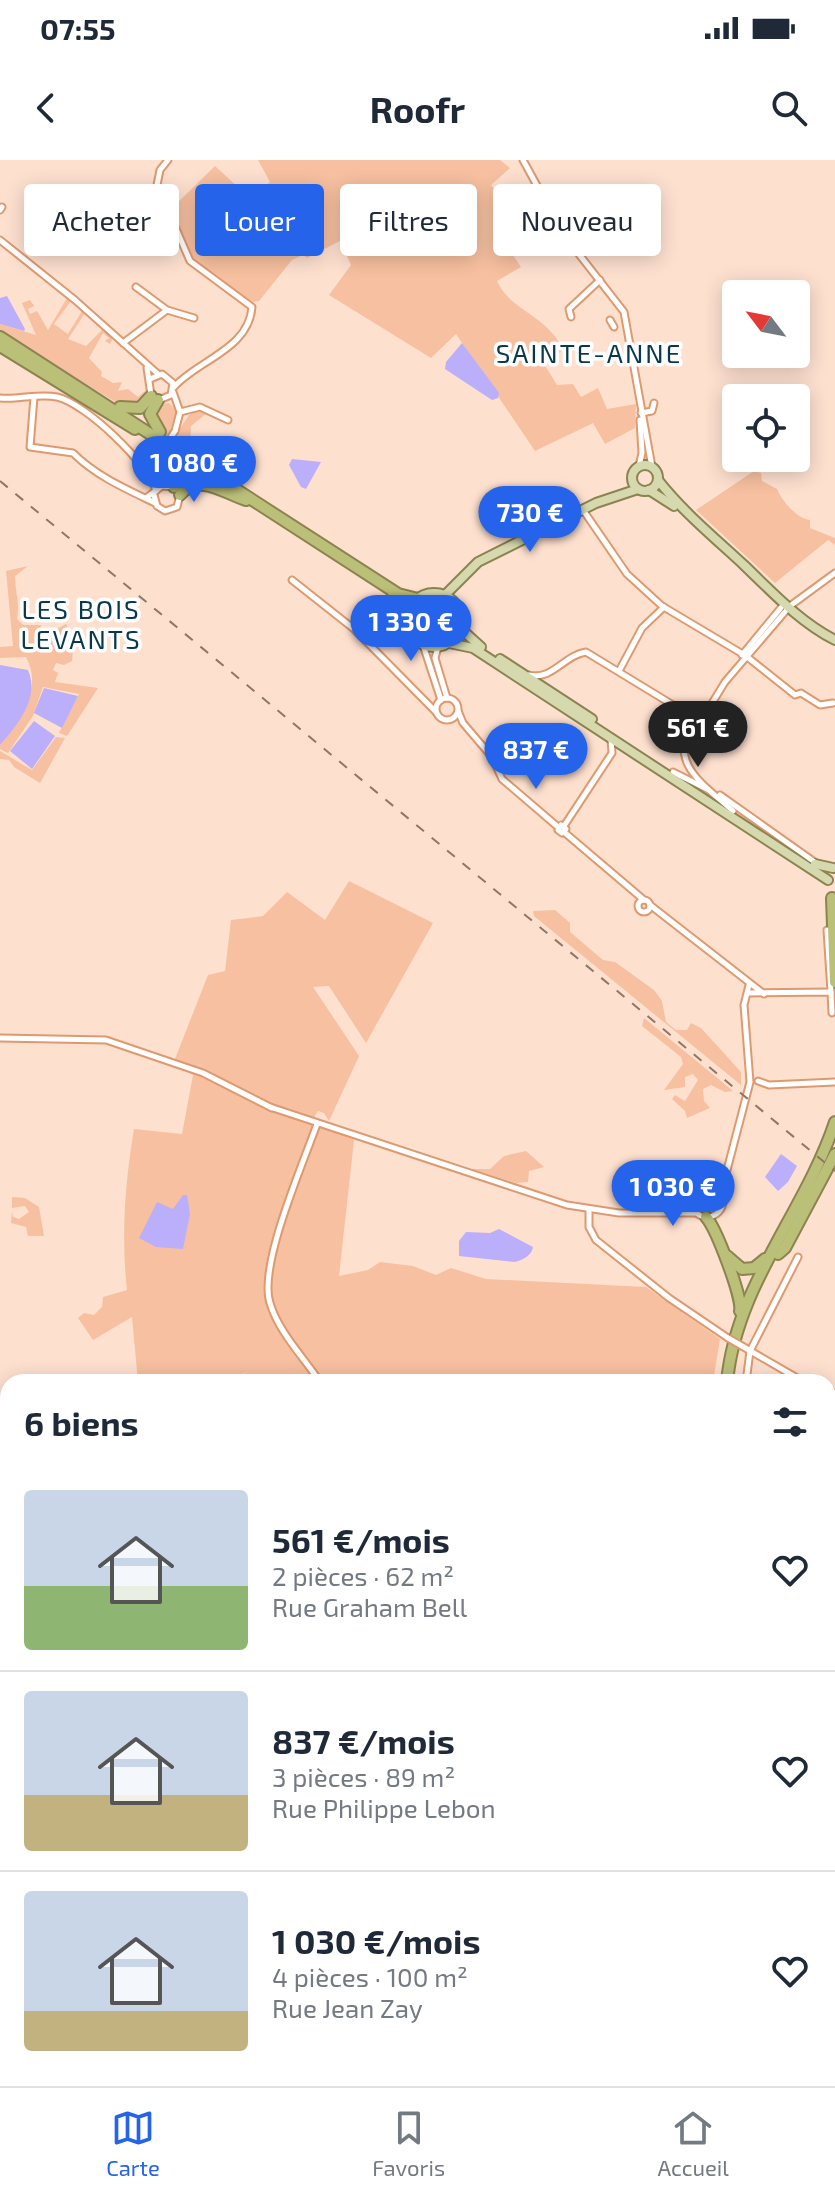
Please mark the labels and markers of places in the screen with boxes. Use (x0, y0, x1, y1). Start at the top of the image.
pin: 1 080 € (120, 436, 268, 504)
pin: 730 € (474, 486, 586, 554)
pin: 1 330 € (337, 595, 485, 663)
pin: 561 € (642, 701, 754, 769)
pin: 837 € (480, 723, 592, 791)
pin: 1 030 € (599, 1160, 747, 1228)

